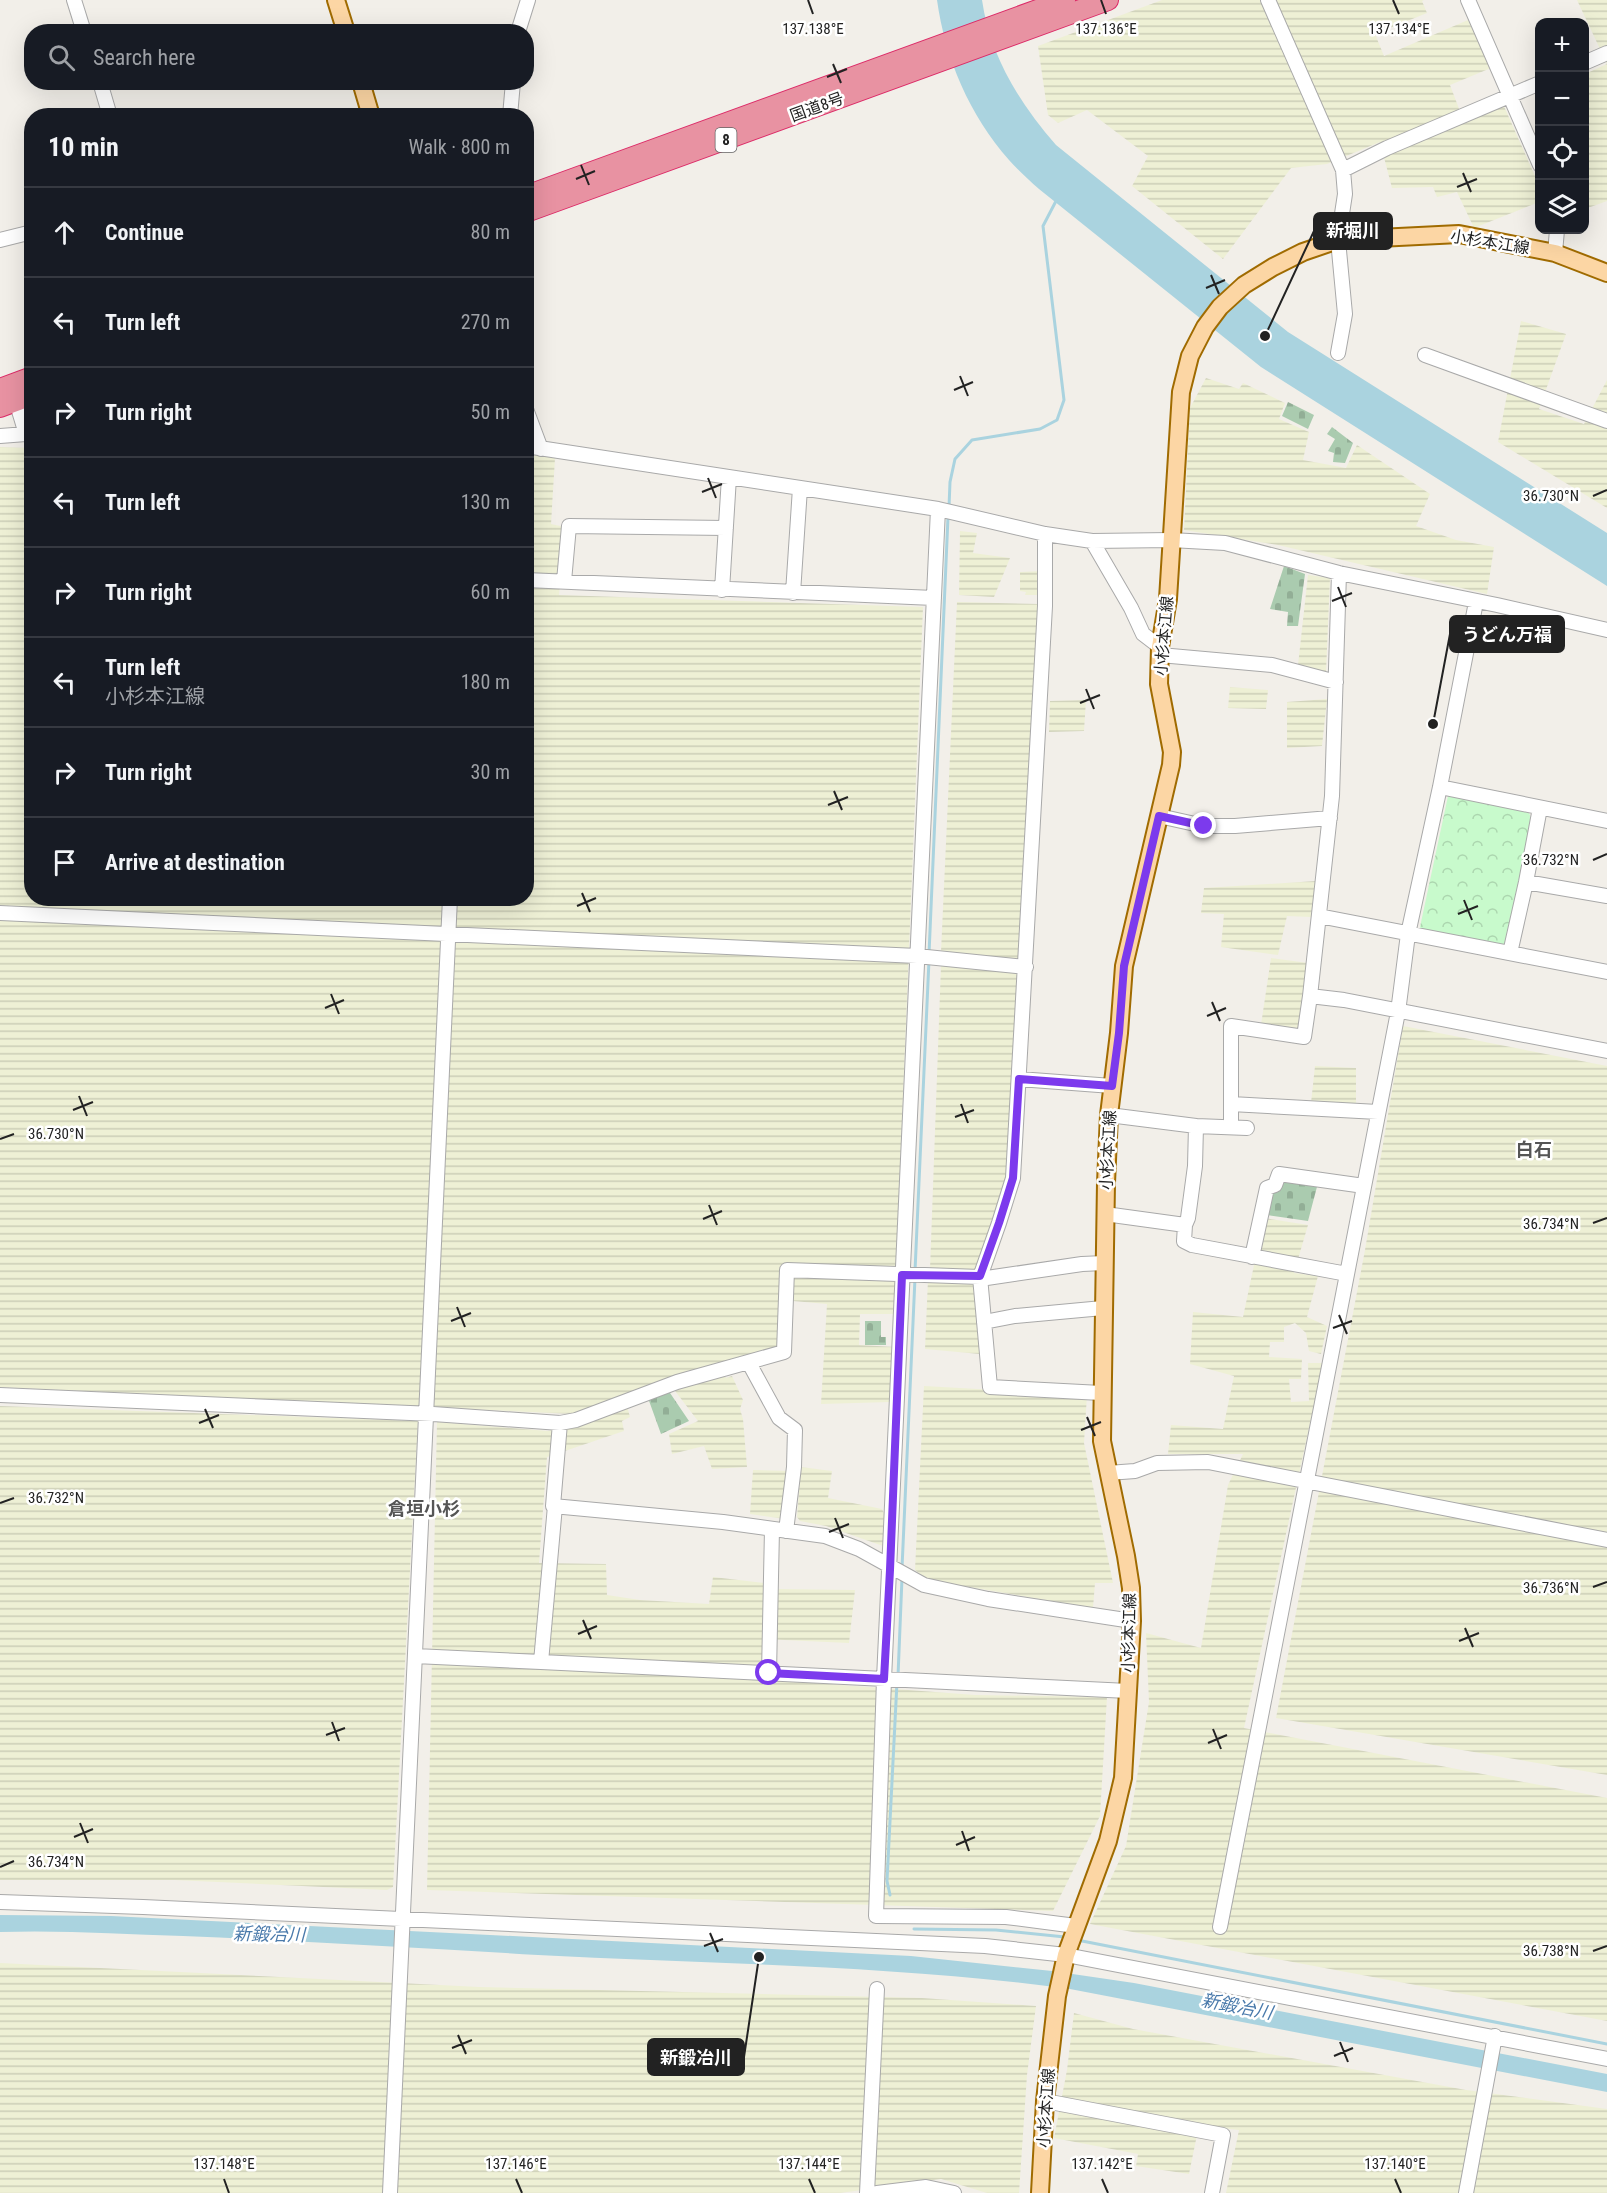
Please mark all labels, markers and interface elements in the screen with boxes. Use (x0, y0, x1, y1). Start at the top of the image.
map controls (1535, 18, 1589, 234)
button: + (1535, 18, 1589, 72)
text: 137.138°E (782, 20, 844, 38)
text: 137.136°E (1075, 20, 1137, 38)
text: 137.134°E (1368, 20, 1430, 38)
search box (24, 24, 534, 90)
icon: search (45, 41, 78, 74)
text: Search here (93, 45, 195, 70)
button: − (1535, 72, 1589, 126)
street label: 国道8号 (787, 89, 847, 125)
button: locate (1535, 126, 1589, 180)
road number: 8 (716, 128, 736, 152)
text: 10 min (48, 132, 119, 162)
text: Walk · 800 m (409, 135, 510, 159)
button: layers (1535, 180, 1589, 234)
callout: 新堀川 (1314, 213, 1392, 249)
icon: ahead (48, 216, 81, 249)
text: Continue (105, 220, 184, 245)
text: 80 m (471, 220, 510, 244)
text: 新堀川 (1326, 220, 1380, 241)
street label: 小杉本江線 (1449, 226, 1531, 258)
icon: left (48, 306, 81, 339)
text: Turn left (105, 310, 180, 335)
text: 270 m (461, 310, 510, 334)
icon: right (48, 396, 81, 429)
text: Turn right (105, 400, 192, 425)
text: 50 m (471, 400, 510, 424)
icon: left (48, 486, 81, 519)
text: 36.730°N (1523, 487, 1579, 505)
text: Turn left (105, 490, 180, 515)
text: 130 m (461, 490, 510, 514)
icon: right (48, 576, 81, 609)
text: Turn right (105, 580, 192, 605)
text: 60 m (471, 580, 510, 604)
street label: 小杉本江線 (1151, 595, 1177, 677)
callout: うどん万福 (1450, 616, 1564, 652)
text: うどん万福 (1462, 624, 1552, 645)
text: Turn left (105, 655, 180, 680)
icon: left (48, 666, 81, 699)
text: 180 m (461, 670, 510, 694)
text: 小杉本江線 (105, 684, 205, 708)
icon: right (48, 756, 81, 789)
text: Turn right (105, 760, 192, 785)
text: 30 m (471, 760, 510, 784)
route end (1190, 812, 1216, 838)
icon: arrive (48, 846, 81, 879)
text: Arrive at destination (105, 850, 285, 875)
text: 36.732°N (1523, 851, 1579, 869)
street label: 小杉本江線 (1096, 1110, 1120, 1190)
text: 36.730°N (28, 1125, 84, 1143)
district label: 白石 (1516, 1139, 1552, 1160)
text: 36.734°N (1523, 1215, 1579, 1233)
text: 36.732°N (28, 1489, 84, 1507)
district label: 倉垣小杉 (388, 1498, 460, 1519)
text: 36.736°N (1523, 1579, 1579, 1597)
street label: 小杉本江線 (1119, 1593, 1139, 1673)
route start (755, 1659, 781, 1685)
text: 36.734°N (28, 1853, 84, 1871)
water label: 新鍛冶川 (233, 1923, 307, 1945)
text: 36.738°N (1523, 1942, 1579, 1960)
water label: 新鍛冶川 (1200, 1989, 1276, 2024)
callout: 新鍛冶川 (648, 2039, 744, 2075)
text: 新鍛冶川 (660, 2047, 732, 2068)
street label: 小杉本江線 (1034, 2067, 1058, 2149)
text: 137.148°E (193, 2155, 255, 2173)
text: 137.146°E (485, 2155, 547, 2173)
text: 137.144°E (778, 2155, 840, 2173)
text: 137.142°E (1071, 2155, 1133, 2173)
text: 137.140°E (1364, 2155, 1426, 2173)

